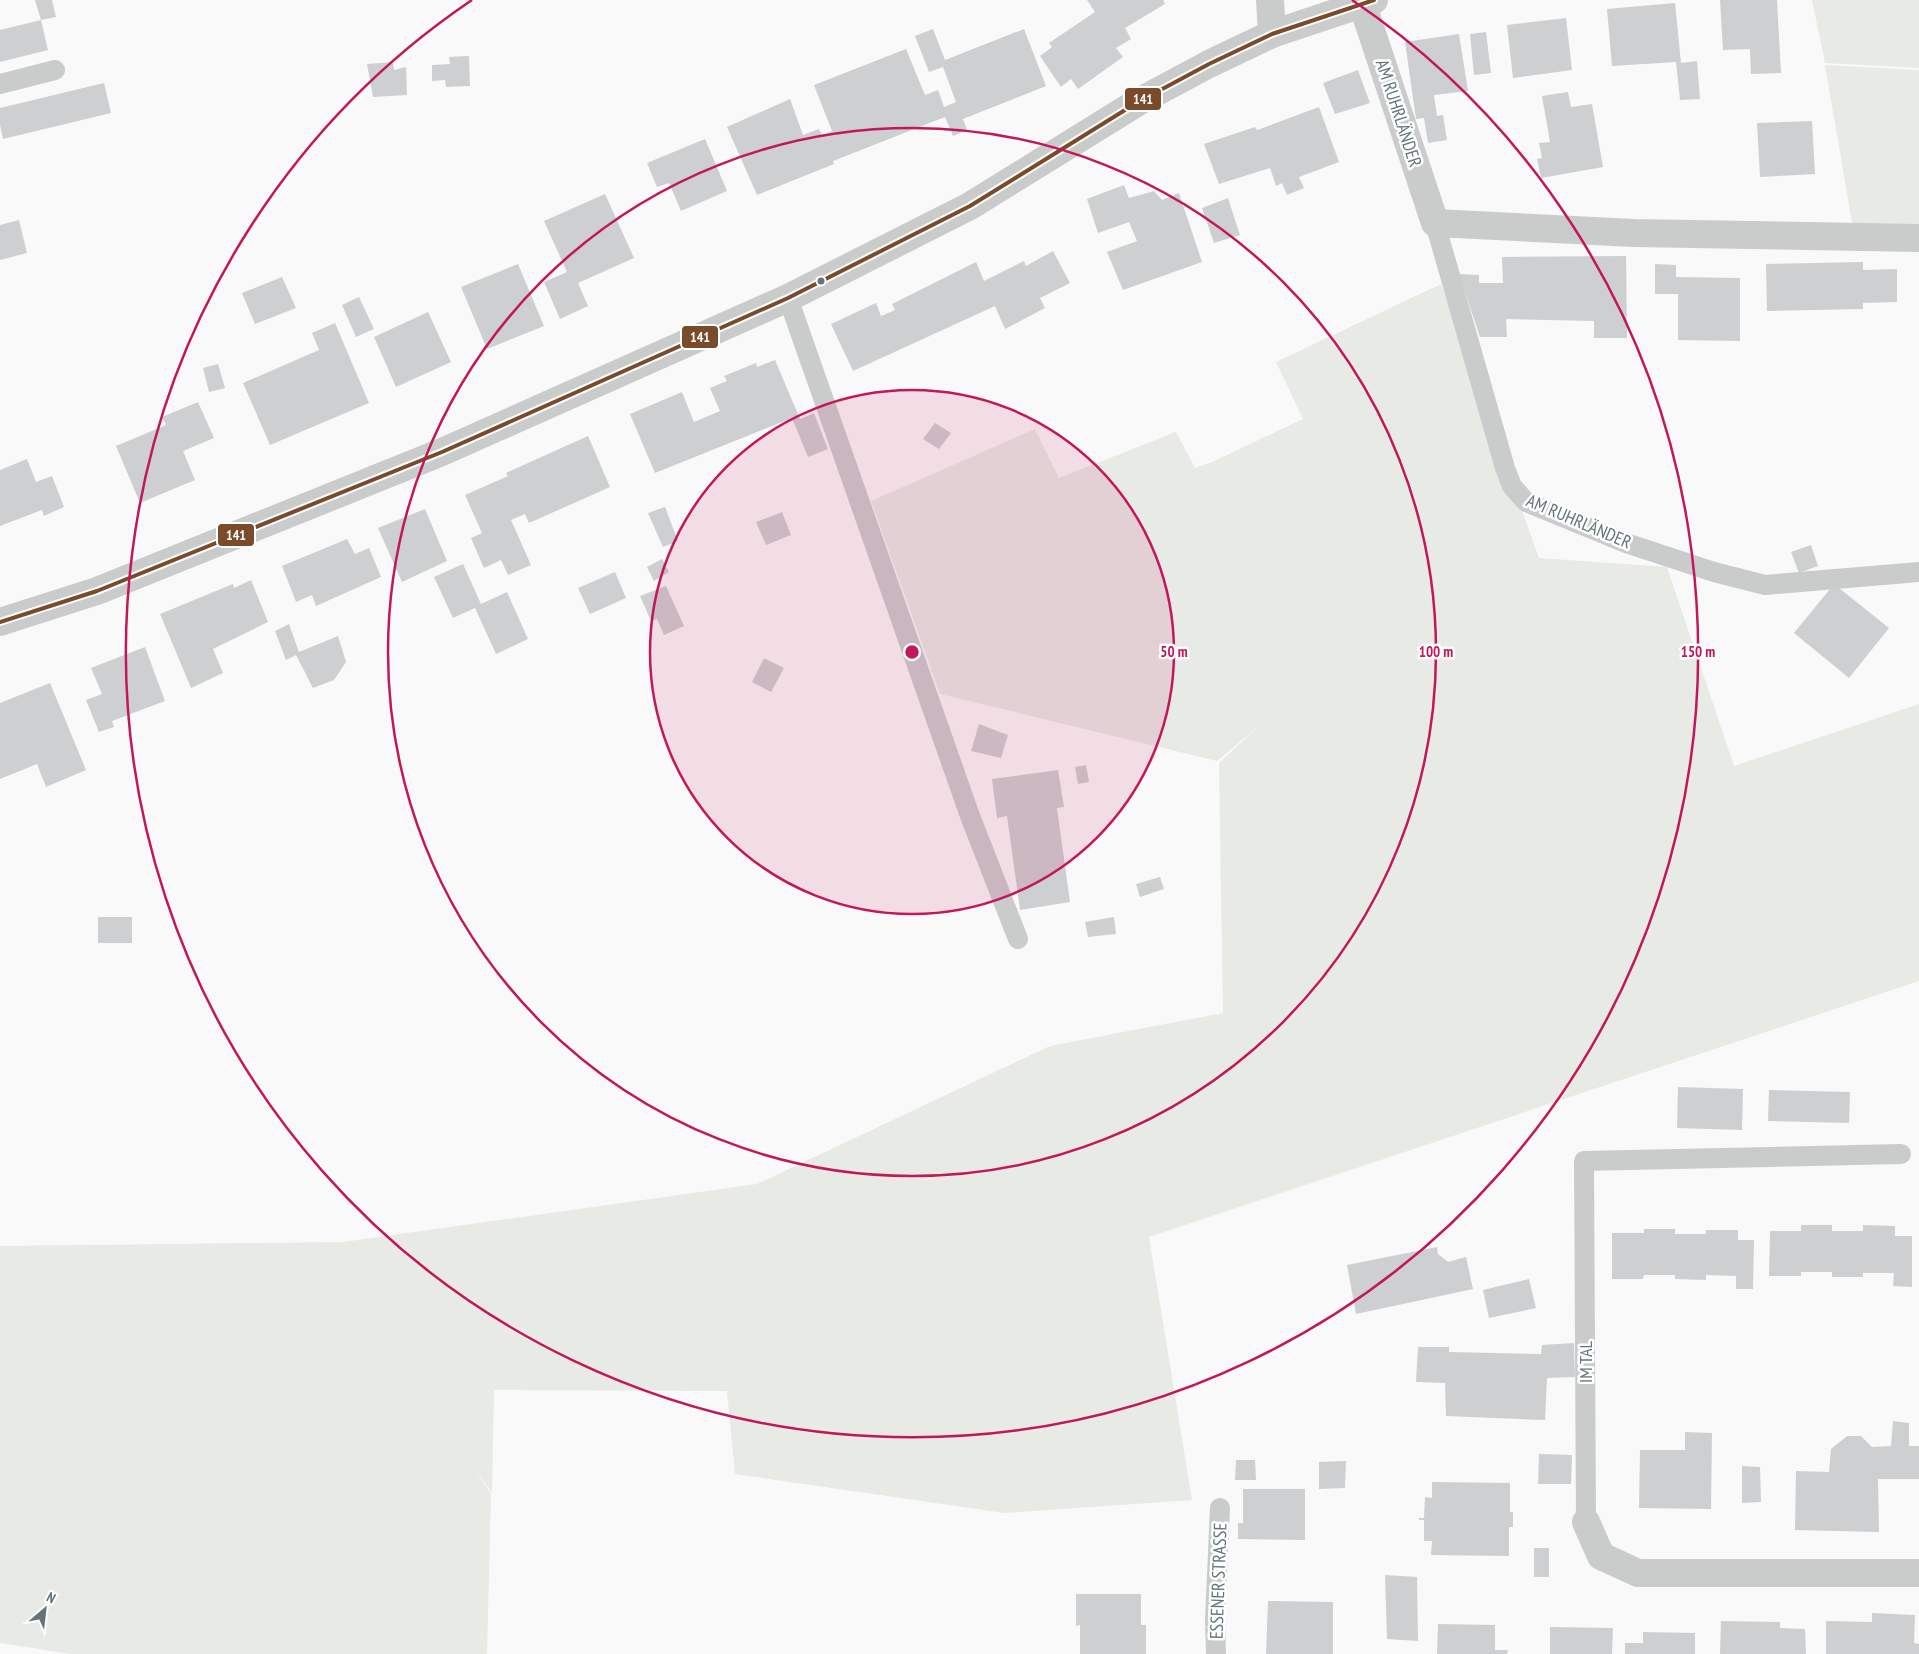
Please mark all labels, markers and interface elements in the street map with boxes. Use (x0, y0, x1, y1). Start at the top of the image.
street label: AM RUHRLÄNDER (1371, 56, 1427, 170)
line badge: 141 (1124, 87, 1162, 111)
text: 141 (1133, 90, 1153, 108)
unlabelled marker (816, 276, 826, 286)
line badge: 141 (681, 325, 719, 349)
text: 141 (690, 328, 710, 346)
street label: AM RUHRLÄNDER (1523, 489, 1635, 554)
line badge: 141 (217, 523, 255, 547)
text: 141 (226, 526, 246, 544)
text: 50 m (1160, 642, 1188, 661)
text: 100 m (1419, 642, 1453, 661)
text: 150 m (1681, 642, 1715, 661)
centre of rings (903, 643, 921, 661)
street label: IM TAL (1574, 1340, 1597, 1383)
street label: ESSENER STRASSE (1204, 1522, 1232, 1640)
north arrow (20, 1584, 70, 1634)
text: N (44, 1588, 59, 1607)

